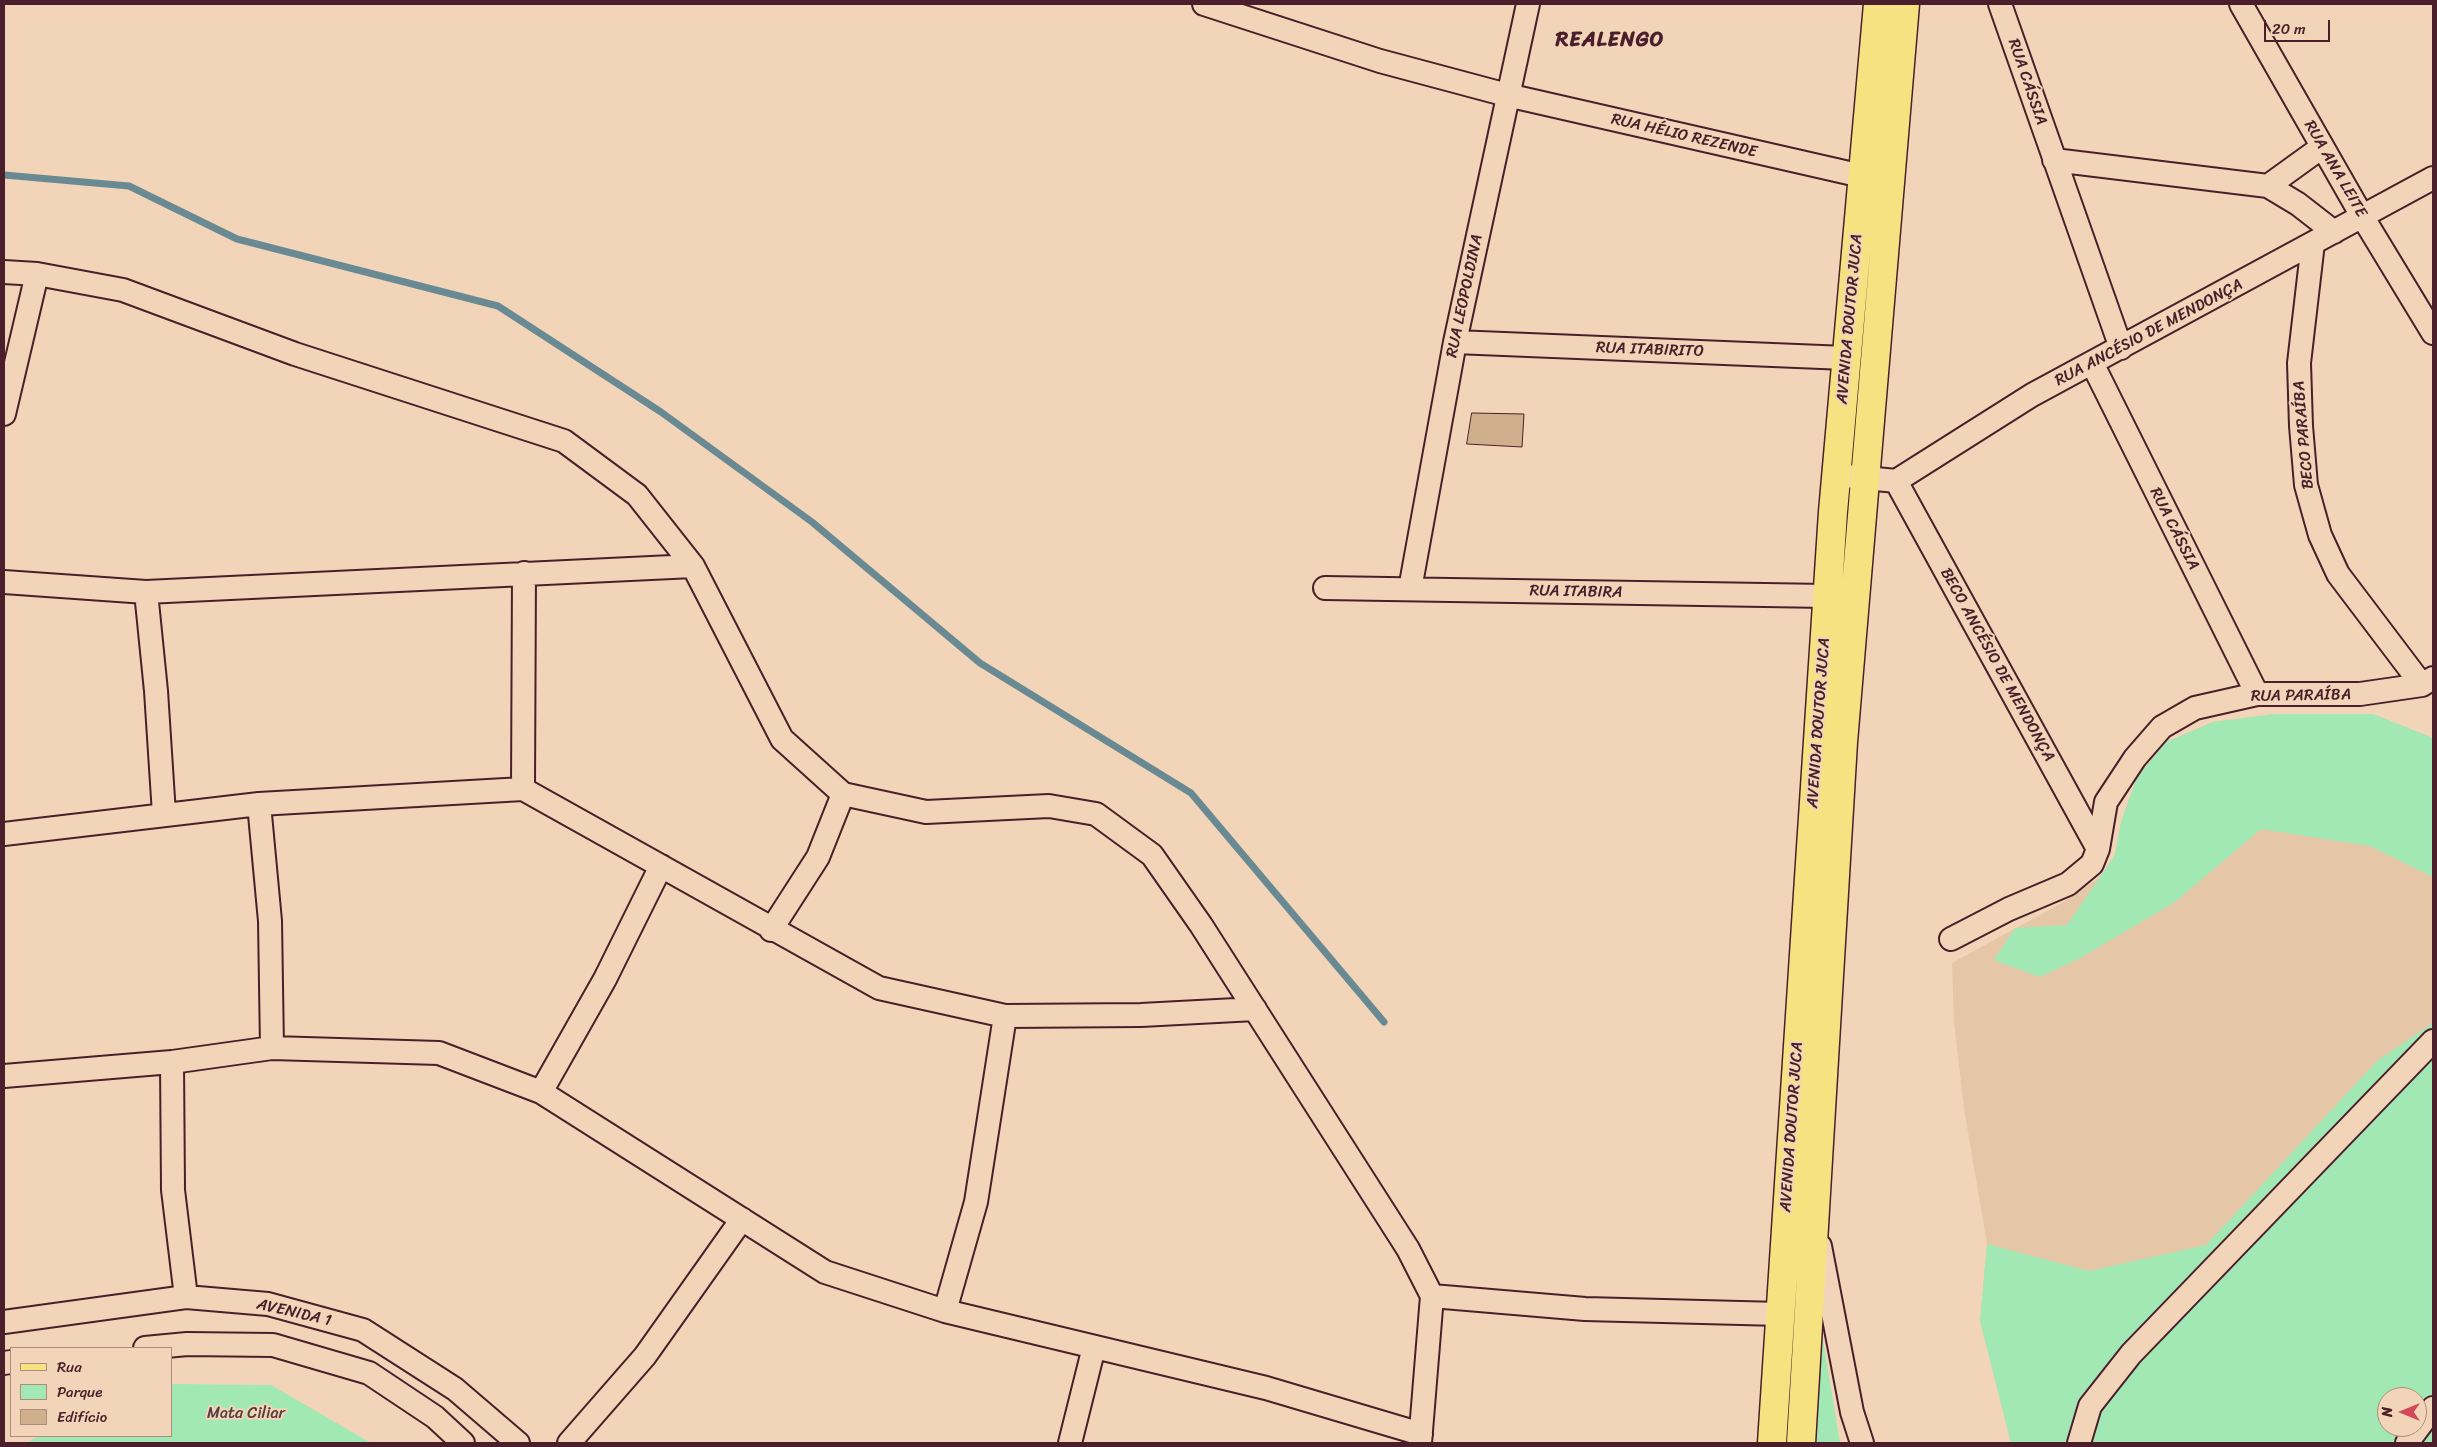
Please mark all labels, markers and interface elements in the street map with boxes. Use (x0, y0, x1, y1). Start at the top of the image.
scale bar (2267, 10, 2333, 42)
text: 20 m (2272, 16, 2306, 42)
district label: REALENGO (1555, 28, 1665, 54)
street label: RUA CÁSSIA (2003, 36, 2051, 128)
street label: RUA HÉLIO REZENDE (1609, 110, 1759, 162)
street label: RUA ANA LEITE (2299, 117, 2371, 221)
street label: RUA LEOPOLDINA (1443, 233, 1487, 359)
street label: AVENIDA DOUTOR JUCA (1833, 233, 1867, 405)
street label: RUA ANCÉSIO DE MENDONÇA (2052, 275, 2246, 391)
street label: RUA ITABIRITO (1596, 339, 1704, 361)
street label: BECO PARAÍBA (2290, 380, 2318, 490)
street label: RUA CÁSSIA (2145, 485, 2203, 573)
street label: BECO ANCÉSIO DE MENDONÇA (1936, 565, 2058, 765)
street label: RUA ITABIRA (1529, 582, 1623, 602)
street label: AVENIDA DOUTOR JUCA (1803, 637, 1835, 809)
street label: RUA PARAÍBA (2251, 686, 2351, 706)
street label: AVENIDA DOUTOR JUCA (1776, 1041, 1808, 1213)
street label: AVENIDA 1 (255, 1295, 333, 1331)
legend (10, 1347, 172, 1437)
text: Rua (57, 1354, 82, 1380)
text: Parque (57, 1379, 102, 1405)
north arrow (2377, 1387, 2427, 1437)
text: Edifício (57, 1404, 107, 1430)
park label: Mata Ciliar (207, 1404, 285, 1424)
text: N (2375, 1407, 2400, 1417)

